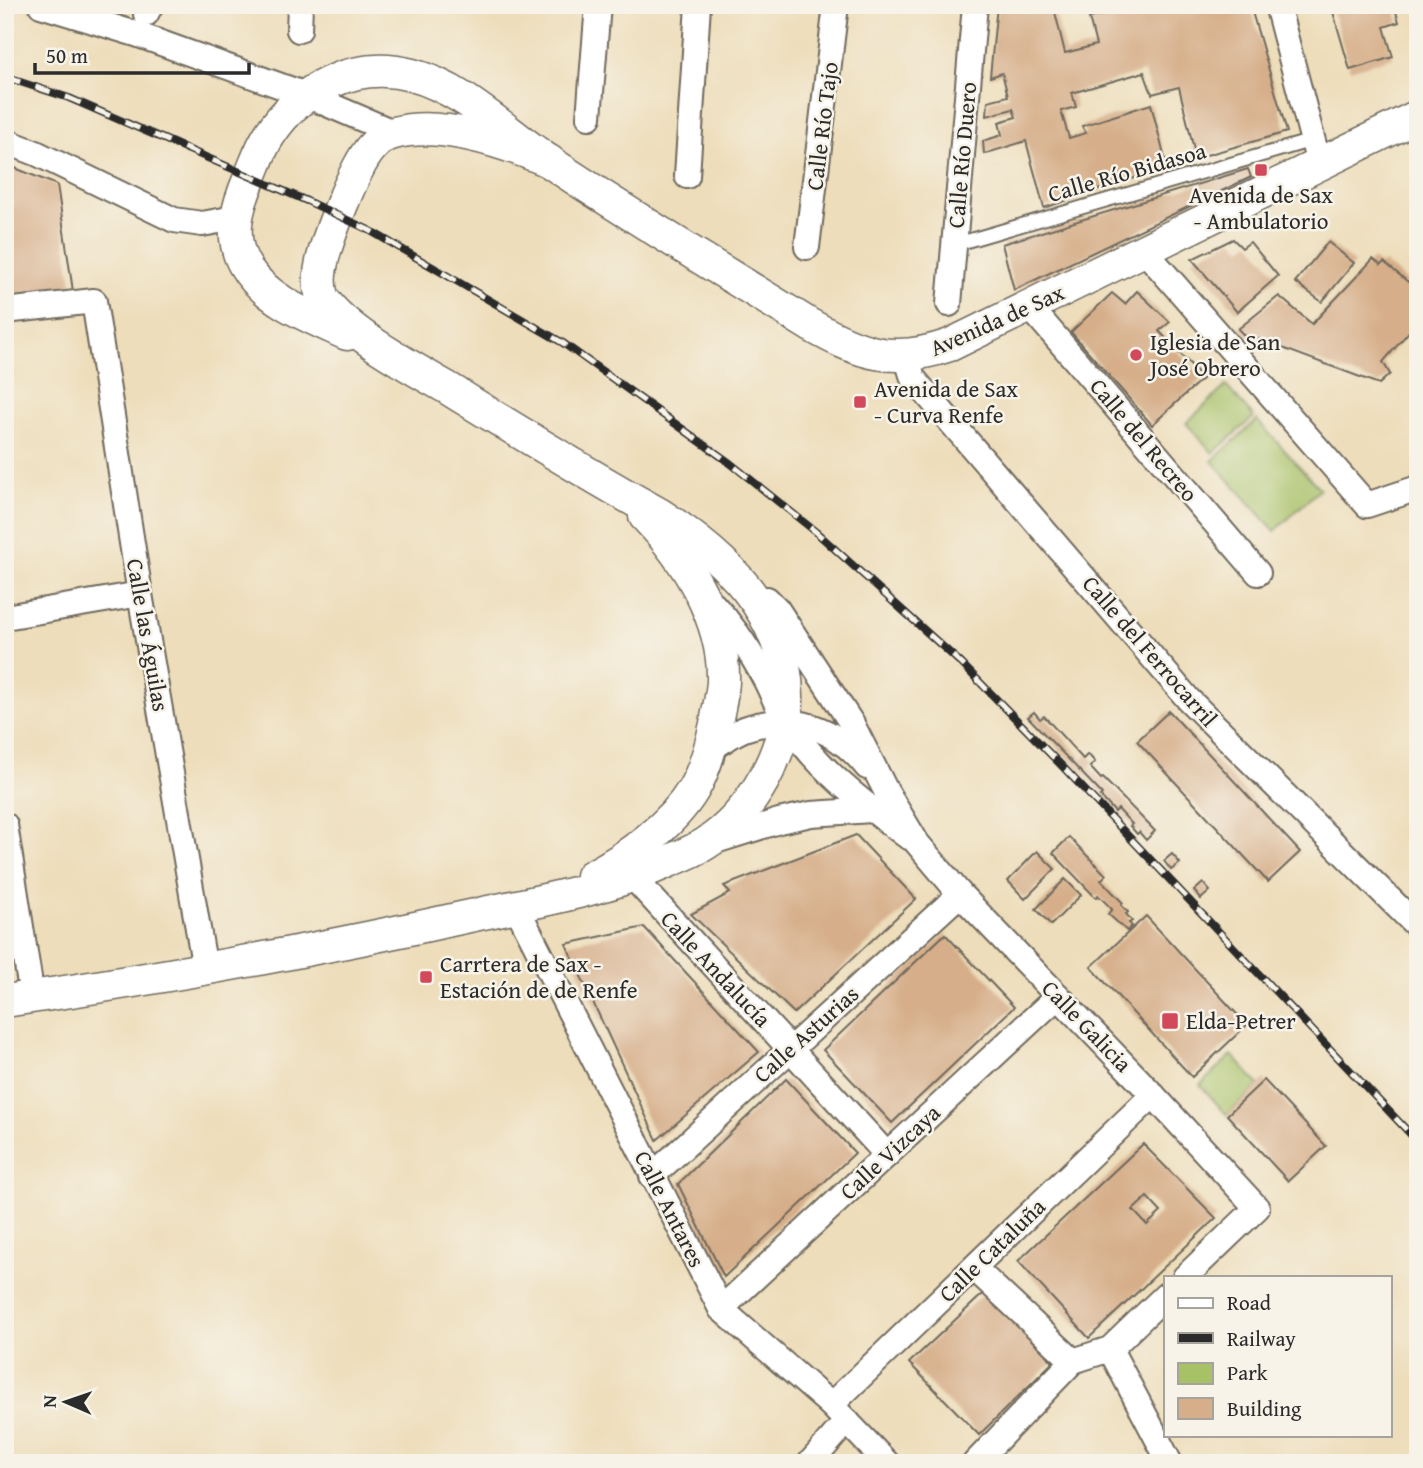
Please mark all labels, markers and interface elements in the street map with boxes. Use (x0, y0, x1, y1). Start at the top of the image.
scale bar (35, 32, 248, 76)
text: 50 m (46, 40, 88, 71)
street label: Calle Río Tajo (797, 60, 846, 192)
street label: Calle Río Duero (939, 80, 984, 229)
street label: Calle Río Bidasoa (1044, 133, 1210, 210)
marker: Avenida de Sax - Ambulatorio (1253, 162, 1269, 178)
place label: Avenida de Sax - Ambulatorio (1189, 178, 1333, 237)
street label: Avenida de Sax (924, 275, 1070, 364)
place label: Iglesia de San José Obrero (1147, 325, 1281, 384)
marker: Iglesia de San José Obrero (1128, 347, 1144, 363)
street label: Calle del Recreo (1083, 371, 1206, 509)
place label: Avenida de Sax - Curva Renfe (874, 372, 1018, 431)
marker: Avenida de Sax - Curva Renfe (852, 394, 868, 410)
street label: Calle las Águilas (119, 556, 178, 714)
street label: Calle del Ferrocarril (1075, 568, 1226, 734)
street label: Calle Andalucía (654, 903, 779, 1034)
place label: Carrtera de Sax - Estación de de Renfe (440, 947, 638, 1006)
marker: Carrtera de Sax - Estación de de Renfe (418, 969, 434, 985)
street label: Calle Galicia (1035, 972, 1140, 1079)
street label: Calle Asturias (746, 977, 866, 1090)
place label: Elda-Petrer (1186, 1004, 1296, 1037)
marker: Elda-Petrer (1160, 1011, 1180, 1031)
street label: Calle Vizcaya (832, 1096, 947, 1207)
street label: Calle Antares (627, 1145, 714, 1273)
street label: Calle Cataluña (931, 1190, 1053, 1309)
legend (1164, 1276, 1392, 1436)
text: Road (1227, 1287, 1272, 1318)
text: Railway (1227, 1323, 1296, 1354)
text: Park (1227, 1357, 1268, 1388)
north arrow (32, 1366, 102, 1436)
text: Building (1227, 1393, 1302, 1424)
text: N (35, 1394, 63, 1408)

